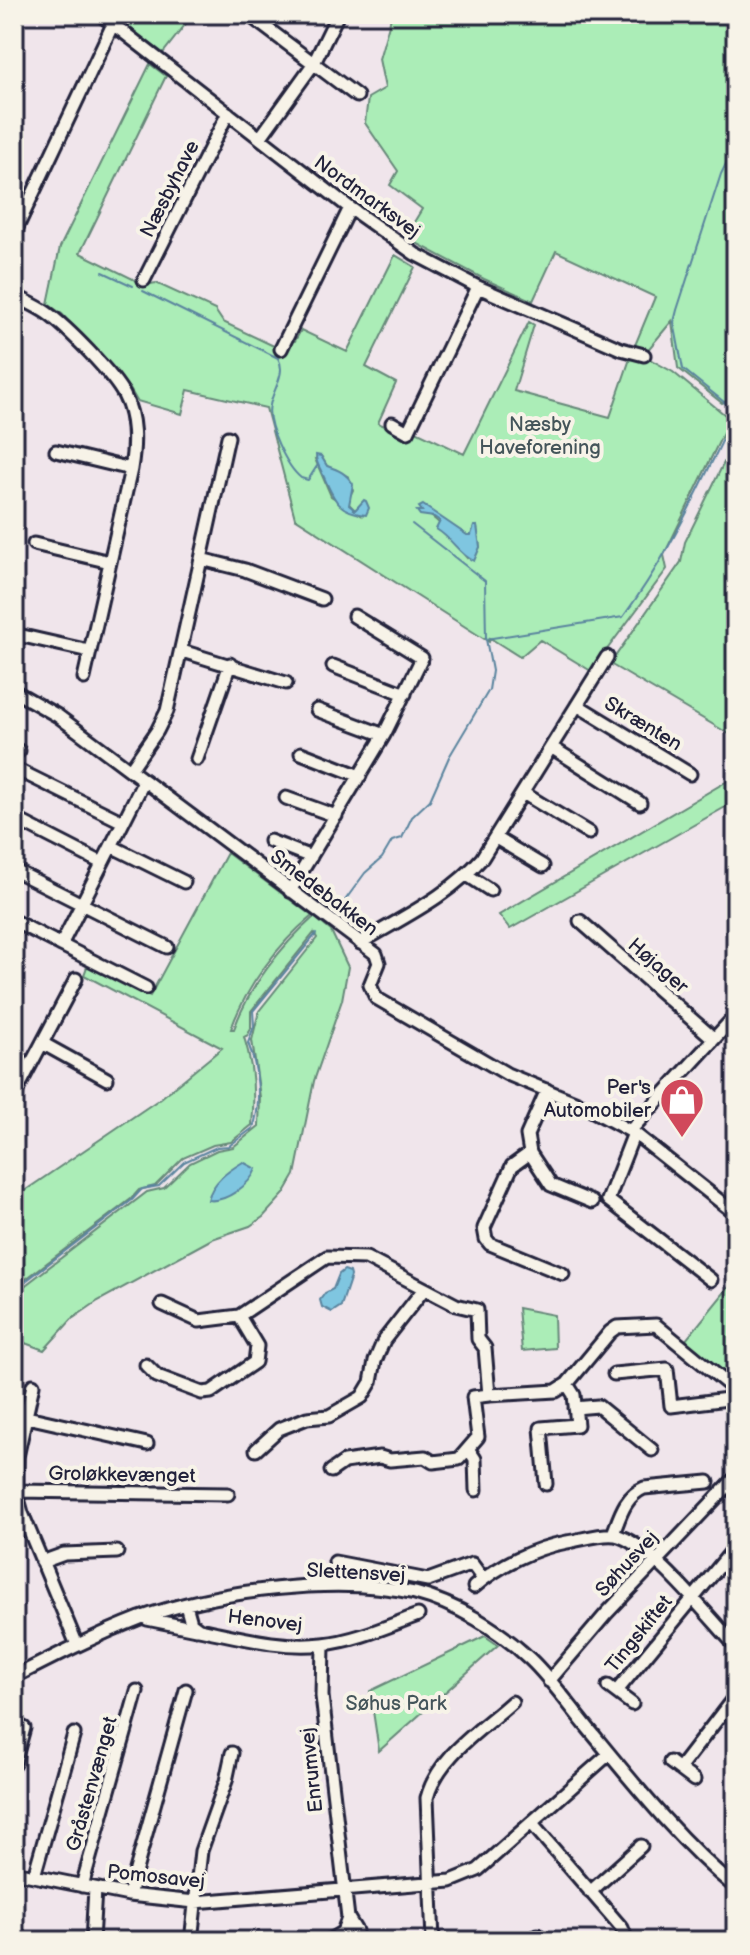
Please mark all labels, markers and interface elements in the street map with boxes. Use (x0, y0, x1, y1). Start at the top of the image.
street label: Næsbyhave (135, 136, 205, 242)
street label: Nordmarksvej (309, 150, 425, 244)
park label: Næsby Haveforening (479, 413, 601, 460)
street label: Skrænten (600, 692, 686, 756)
street label: Smedebakken (265, 845, 383, 941)
street label: Højager (623, 933, 694, 999)
place label: Per's Automobiler (544, 1076, 652, 1123)
shop icon: Per's Automobiler (658, 1076, 706, 1139)
street label: Groløkkevænget (48, 1462, 196, 1488)
street label: Søhusvej (590, 1526, 664, 1602)
street label: Slettensvej (306, 1558, 406, 1588)
street label: Tingskiftet (600, 1590, 678, 1678)
street label: Henovej (226, 1605, 304, 1637)
park label: Søhus Park (346, 1692, 447, 1716)
street label: Gråstenvænget (61, 1714, 123, 1854)
street label: Enrumvej (296, 1726, 328, 1814)
street label: Pomosavej (106, 1860, 206, 1894)

